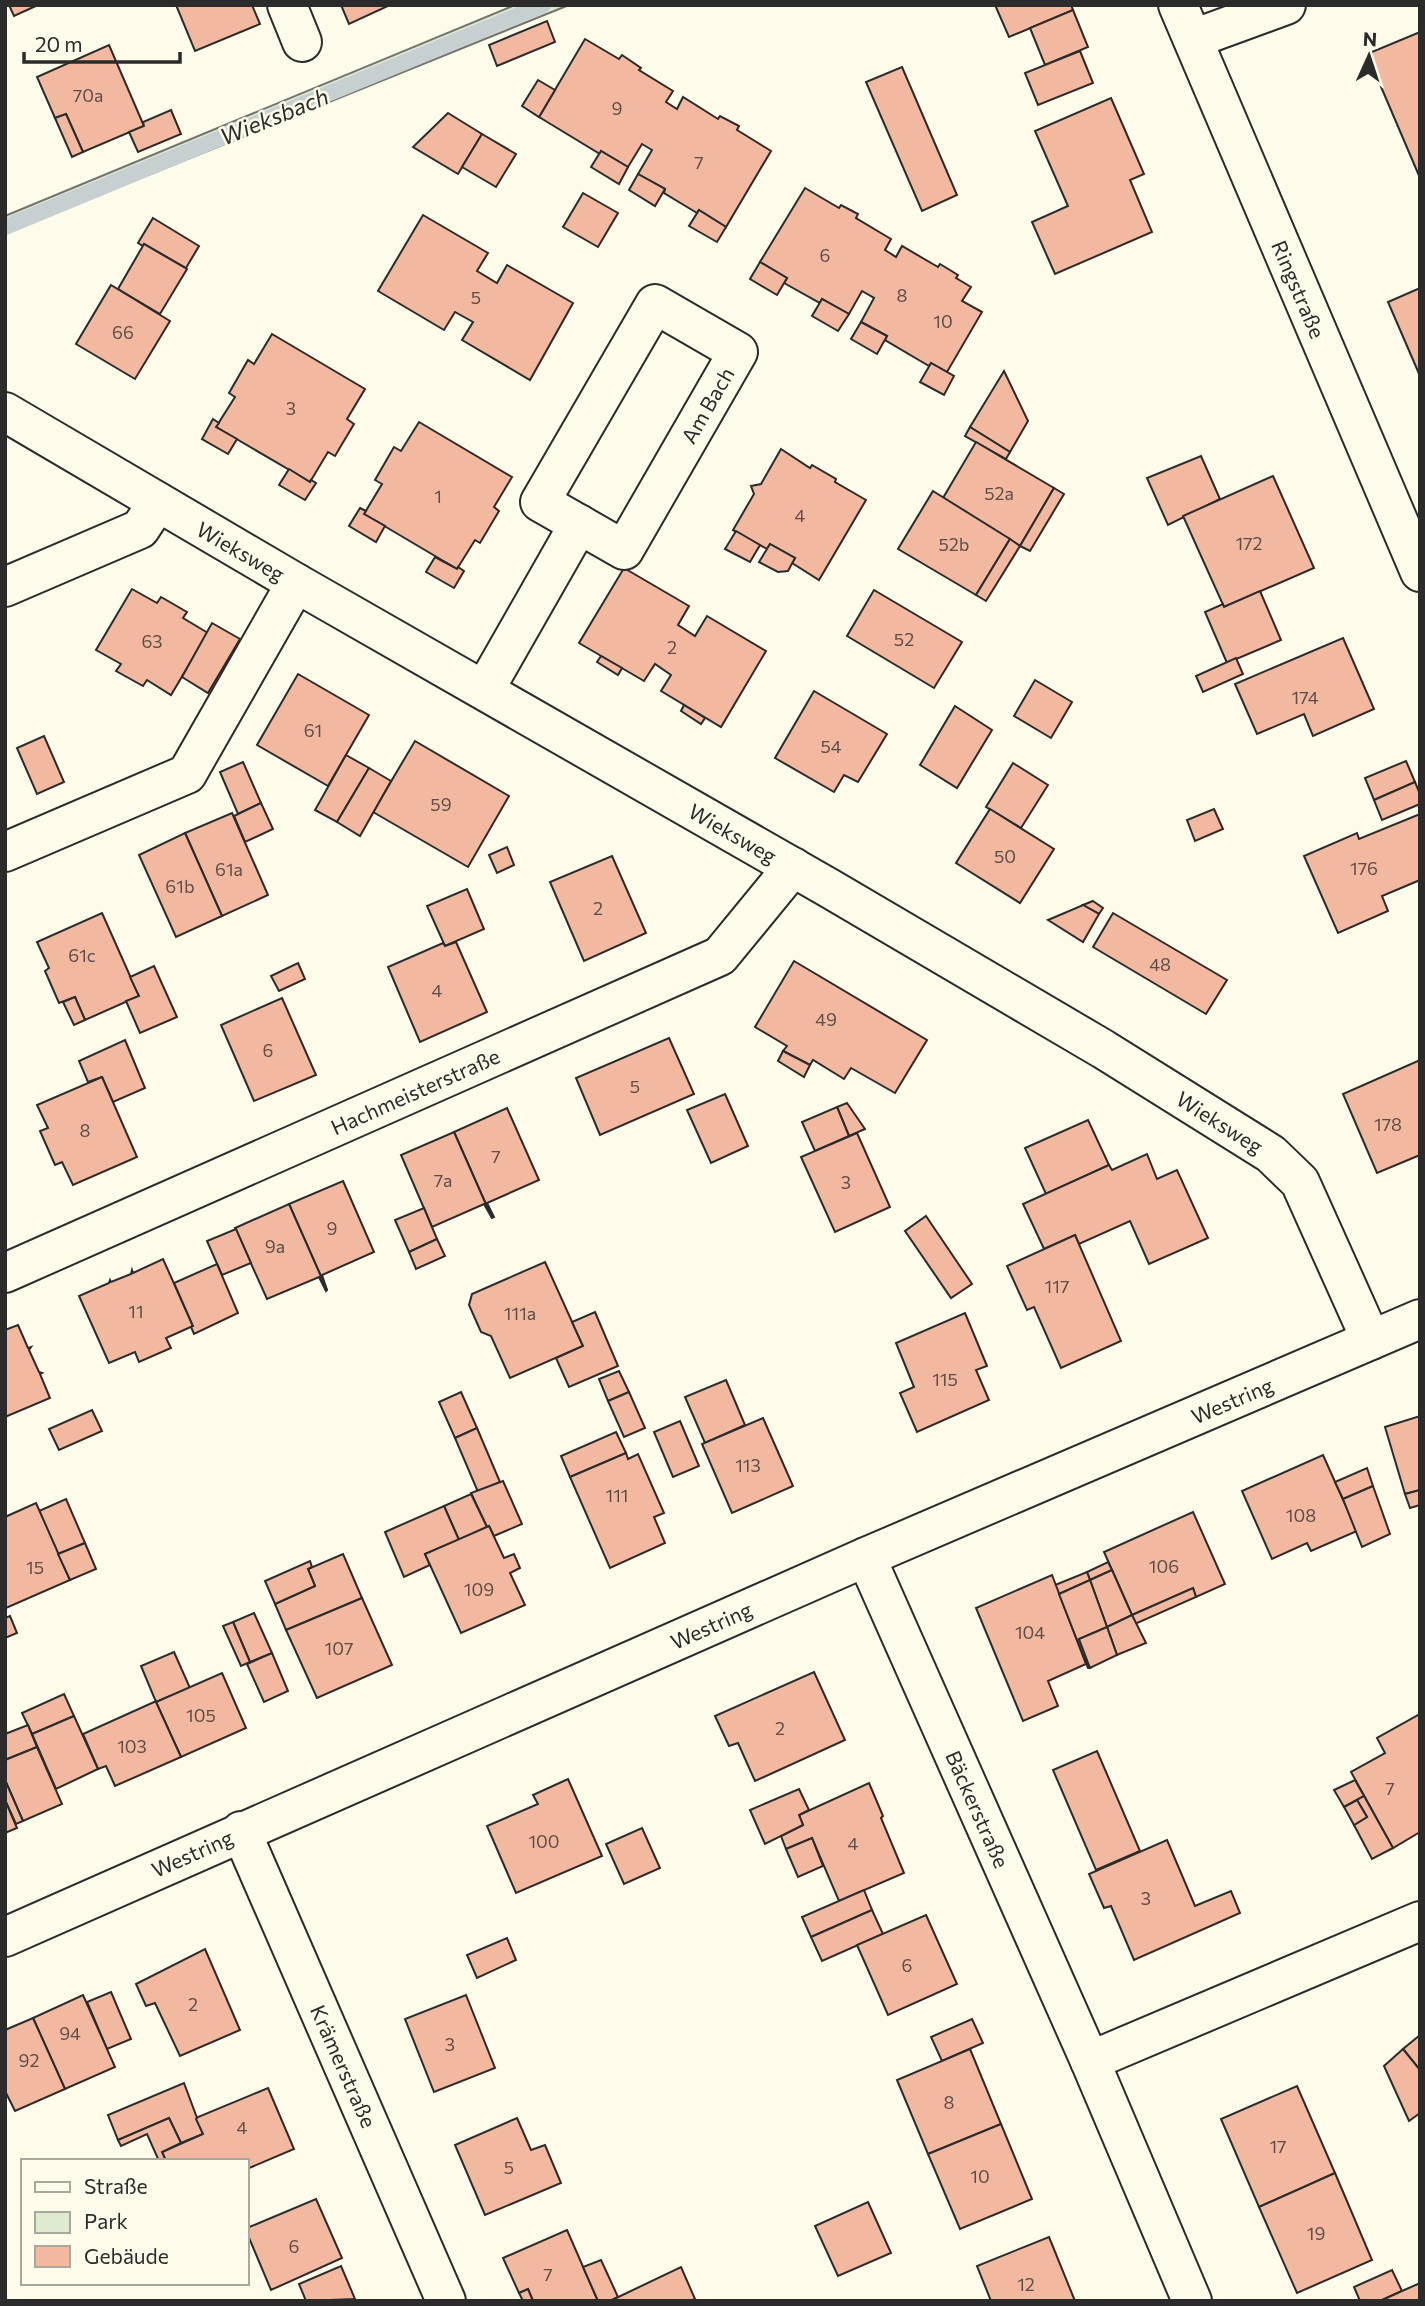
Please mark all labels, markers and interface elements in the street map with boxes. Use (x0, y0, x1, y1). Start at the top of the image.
scale bar (24, 21, 180, 65)
north arrow (1334, 21, 1404, 91)
text: N (1362, 27, 1378, 50)
text: 20 m (35, 31, 83, 56)
water label: Wieksbach (216, 82, 332, 150)
house number: 70a (73, 84, 103, 106)
house number: 9 (612, 97, 622, 119)
house number: 7 (694, 151, 704, 173)
street label: Ringstraße (1267, 236, 1331, 342)
house number: 6 (820, 244, 830, 266)
house number: 8 (897, 284, 908, 306)
house number: 5 (471, 286, 481, 308)
house number: 10 (933, 310, 953, 332)
house number: 66 (112, 321, 134, 343)
street label: Am Bach (675, 362, 739, 448)
house number: 3 (286, 397, 296, 419)
house number: 52a (984, 482, 1014, 504)
house number: 1 (434, 485, 442, 507)
house number: 4 (795, 504, 806, 526)
street label: Wieksweg (193, 516, 289, 586)
house number: 172 (1235, 532, 1263, 554)
house number: 52b (939, 533, 969, 555)
house number: 52 (894, 628, 914, 650)
house number: 63 (141, 630, 163, 652)
house number: 2 (667, 636, 677, 658)
house number: 174 (1292, 686, 1319, 708)
house number: 61 (304, 719, 322, 741)
house number: 54 (820, 735, 842, 757)
house number: 59 (430, 793, 452, 815)
street label: Wieksweg (685, 798, 781, 868)
house number: 50 (994, 845, 1016, 867)
house number: 176 (1350, 857, 1378, 879)
house number: 61a (215, 858, 243, 880)
house number: 61b (165, 875, 195, 897)
house number: 2 (593, 897, 603, 919)
house number: 61c (68, 944, 96, 966)
house number: 48 (1149, 953, 1171, 975)
house number: 4 (432, 979, 443, 1001)
house number: 49 (815, 1008, 837, 1030)
house number: 6 (263, 1039, 273, 1061)
street label: Hachmeisterstraße (327, 1043, 503, 1139)
house number: 5 (630, 1075, 640, 1097)
street label: Wieksweg (1172, 1086, 1268, 1158)
house number: 178 (1374, 1113, 1402, 1135)
house number: 8 (80, 1119, 91, 1141)
house number: 7 (491, 1145, 501, 1167)
house number: 7a (434, 1169, 452, 1191)
house number: 3 (841, 1171, 851, 1193)
house number: 9 (327, 1217, 337, 1239)
house number: 9a (265, 1235, 285, 1257)
house number: 117 (1045, 1275, 1069, 1297)
house number: 11 (128, 1300, 144, 1322)
house number: 111a (504, 1302, 536, 1324)
house number: 115 (932, 1368, 958, 1390)
street label: Westring (1187, 1372, 1277, 1428)
house number: 113 (735, 1454, 761, 1476)
house number: 111 (605, 1484, 629, 1506)
house number: 108 (1286, 1504, 1316, 1526)
house number: 106 (1149, 1555, 1179, 1577)
house number: 15 (26, 1556, 44, 1578)
house number: 109 (464, 1578, 494, 1600)
street label: Westring (666, 1596, 756, 1654)
house number: 104 (1015, 1621, 1045, 1643)
house number: 107 (325, 1637, 353, 1659)
house number: 105 (186, 1704, 216, 1726)
house number: 2 (775, 1717, 785, 1739)
house number: 103 (117, 1735, 147, 1757)
street label: Bäckerstraße (941, 1746, 1015, 1872)
house number: 7 (1385, 1777, 1395, 1799)
street label: Westring (147, 1824, 237, 1882)
house number: 100 (528, 1830, 560, 1852)
house number: 4 (848, 1832, 859, 1854)
house number: 3 (1141, 1887, 1151, 1909)
house number: 6 (902, 1954, 912, 1976)
house number: 2 (188, 1993, 198, 2015)
street label: Krämerstraße (306, 2001, 382, 2131)
house number: 94 (59, 2022, 81, 2044)
house number: 3 (445, 2033, 455, 2055)
house number: 92 (19, 2049, 39, 2071)
house number: 8 (944, 2091, 955, 2113)
house number: 4 (237, 2116, 248, 2138)
house number: 17 (1269, 2135, 1287, 2157)
house number: 5 (504, 2156, 514, 2178)
legend (21, 2159, 248, 2285)
house number: 10 (970, 2165, 990, 2187)
text: Straße (84, 2173, 148, 2198)
text: Park (84, 2208, 128, 2233)
house number: 19 (1307, 2222, 1325, 2244)
house number: 6 (289, 2235, 299, 2257)
text: Gebäude (84, 2243, 169, 2268)
house number: 7 (543, 2263, 553, 2285)
house number: 12 (1017, 2273, 1035, 2295)

